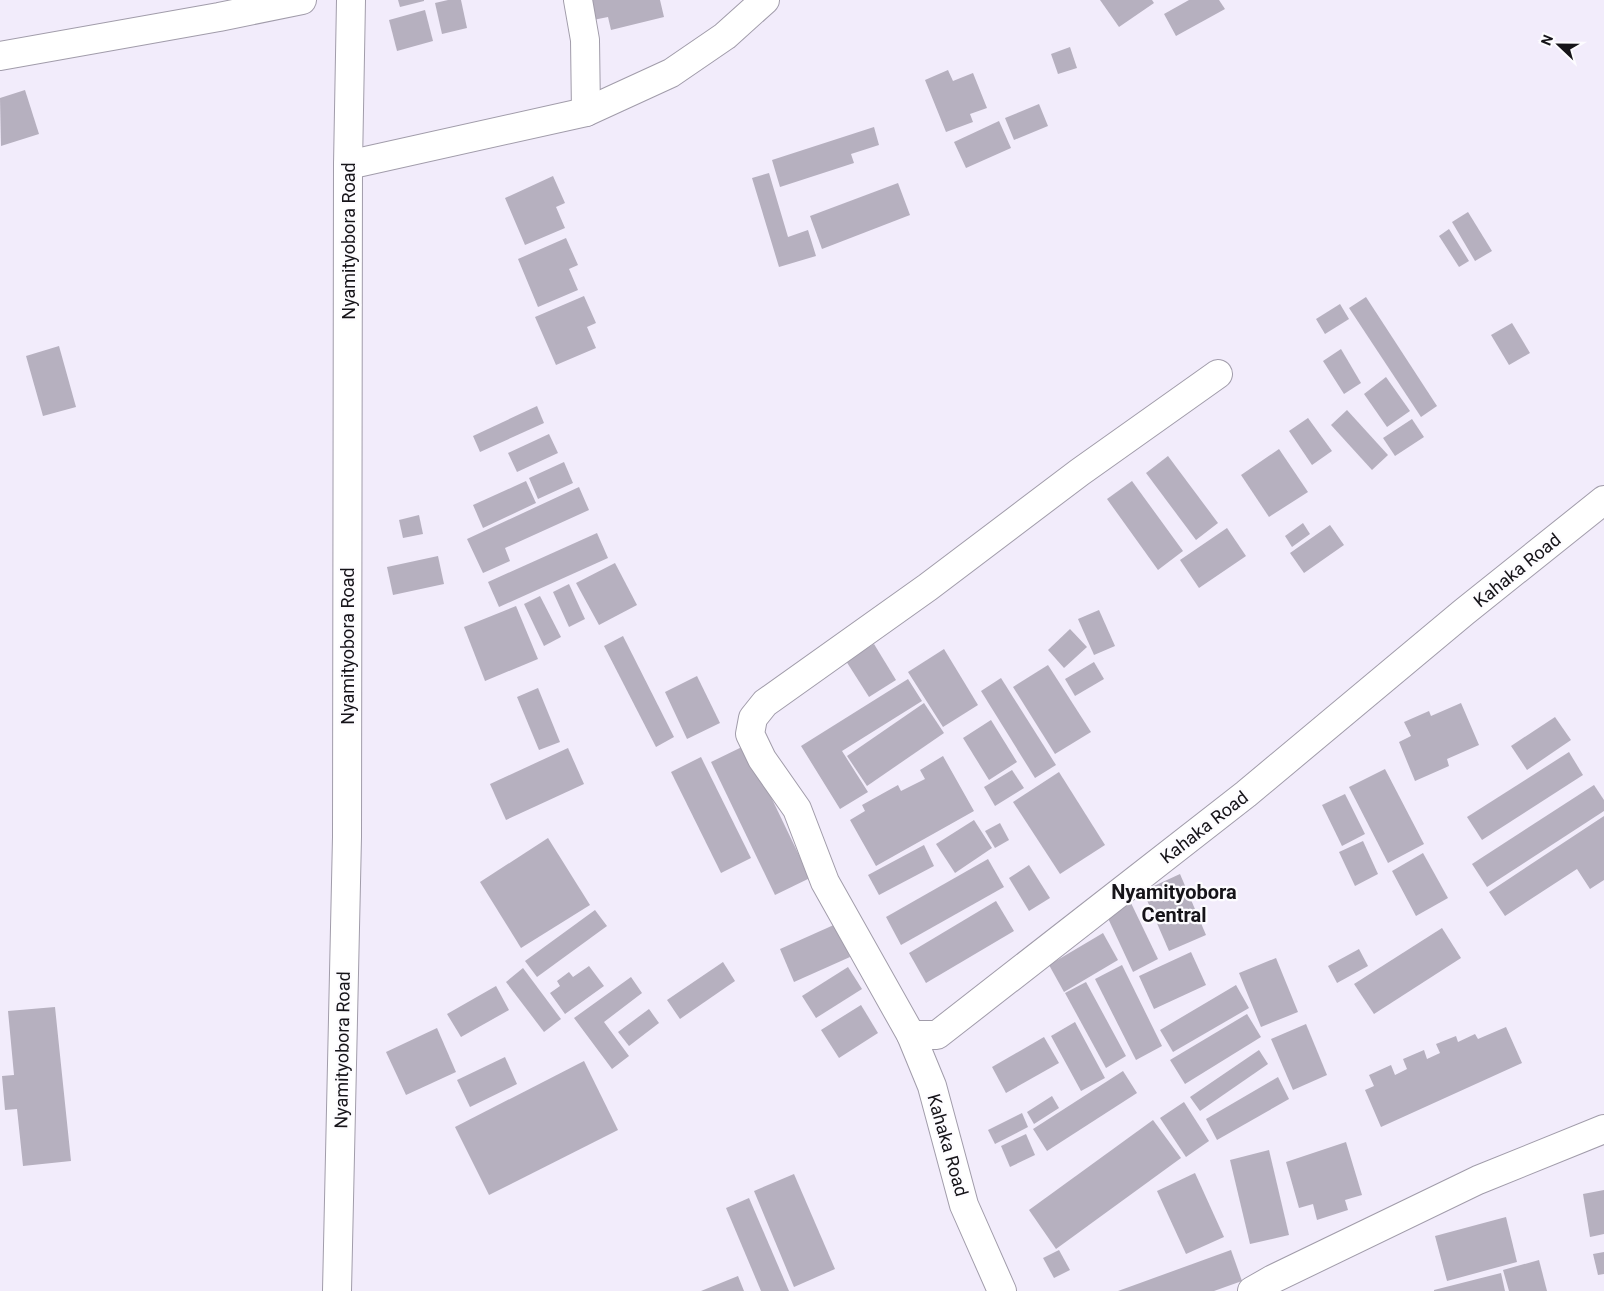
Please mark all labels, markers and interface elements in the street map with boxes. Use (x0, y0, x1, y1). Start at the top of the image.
north arrow (1534, 20, 1584, 70)
text: N (1538, 33, 1556, 48)
street label: Nyamityobora Road (338, 162, 359, 320)
street label: Kahaka Road (1469, 529, 1565, 611)
street label: Nyamityobora Road (337, 567, 358, 725)
street label: Kahaka Road (1156, 786, 1252, 868)
district label: Nyamityobora Central (1111, 880, 1237, 927)
street label: Nyamityobora Road (330, 971, 354, 1129)
street label: Kahaka Road (923, 1091, 973, 1199)

